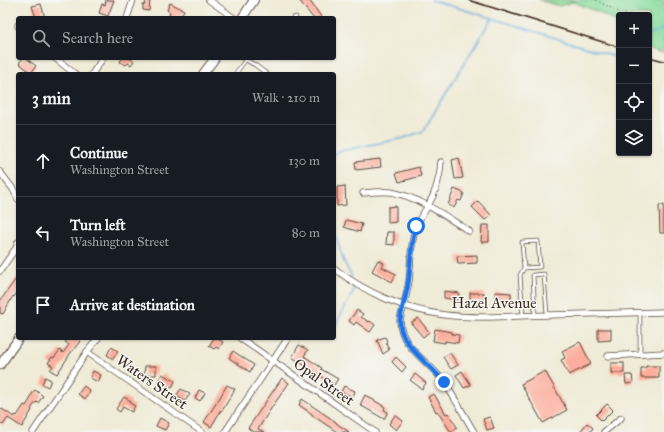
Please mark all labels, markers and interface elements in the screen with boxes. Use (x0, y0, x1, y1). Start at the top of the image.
map controls (616, 12, 652, 156)
button: + (616, 12, 652, 48)
search box (16, 16, 336, 60)
icon: search (30, 27, 52, 49)
text: Search here (62, 29, 133, 47)
button: − (616, 48, 652, 84)
button: locate (616, 84, 652, 120)
text: 3 min (32, 88, 71, 109)
text: Walk · 210 m (252, 90, 320, 106)
button: layers (616, 120, 652, 156)
text: Continue (70, 144, 128, 162)
icon: ahead (32, 150, 54, 172)
text: 130 m (288, 153, 320, 169)
text: Washington Street (70, 162, 169, 178)
text: Turn left (70, 216, 126, 234)
route start (407, 217, 425, 235)
icon: left (32, 222, 54, 244)
text: 80 m (292, 225, 320, 241)
text: Washington Street (70, 234, 169, 250)
icon: arrive (32, 294, 54, 316)
street label: Hazel Avenue (452, 294, 536, 312)
text: Arrive at destination (70, 296, 195, 314)
street label: Waters Street (113, 351, 192, 414)
street label: Opal Street (290, 355, 358, 410)
route end (435, 373, 453, 391)

